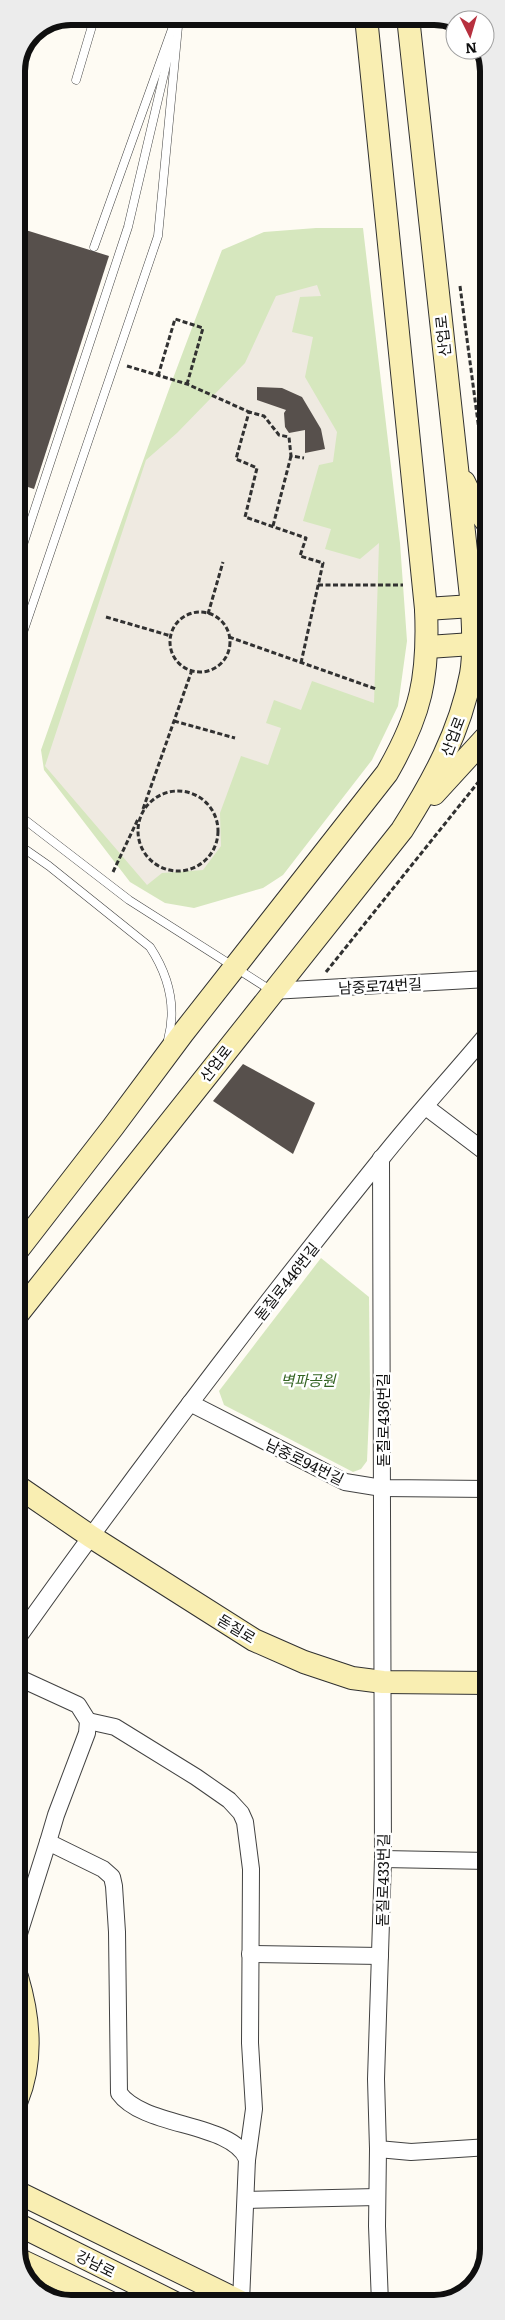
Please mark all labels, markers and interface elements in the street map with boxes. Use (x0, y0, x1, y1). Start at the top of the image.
north arrow (445, 10, 495, 60)
text: N (464, 38, 478, 59)
street label: 산업로 (428, 314, 456, 358)
street label: 산업로 (434, 713, 470, 759)
street label: 남중로74번길 (338, 971, 422, 999)
street label: 산업로 (193, 1040, 237, 1086)
street label: 돋질로446번길 (248, 1237, 324, 1325)
park label: 벽파공원 (280, 1368, 337, 1391)
street label: 돋질로436번길 (371, 1373, 394, 1467)
street label: 남중로94번길 (262, 1432, 348, 1490)
street label: 돋질로 (213, 1607, 261, 1649)
street label: 돋질로433번길 (370, 1833, 394, 1927)
street label: 강남로 (72, 2243, 120, 2283)

